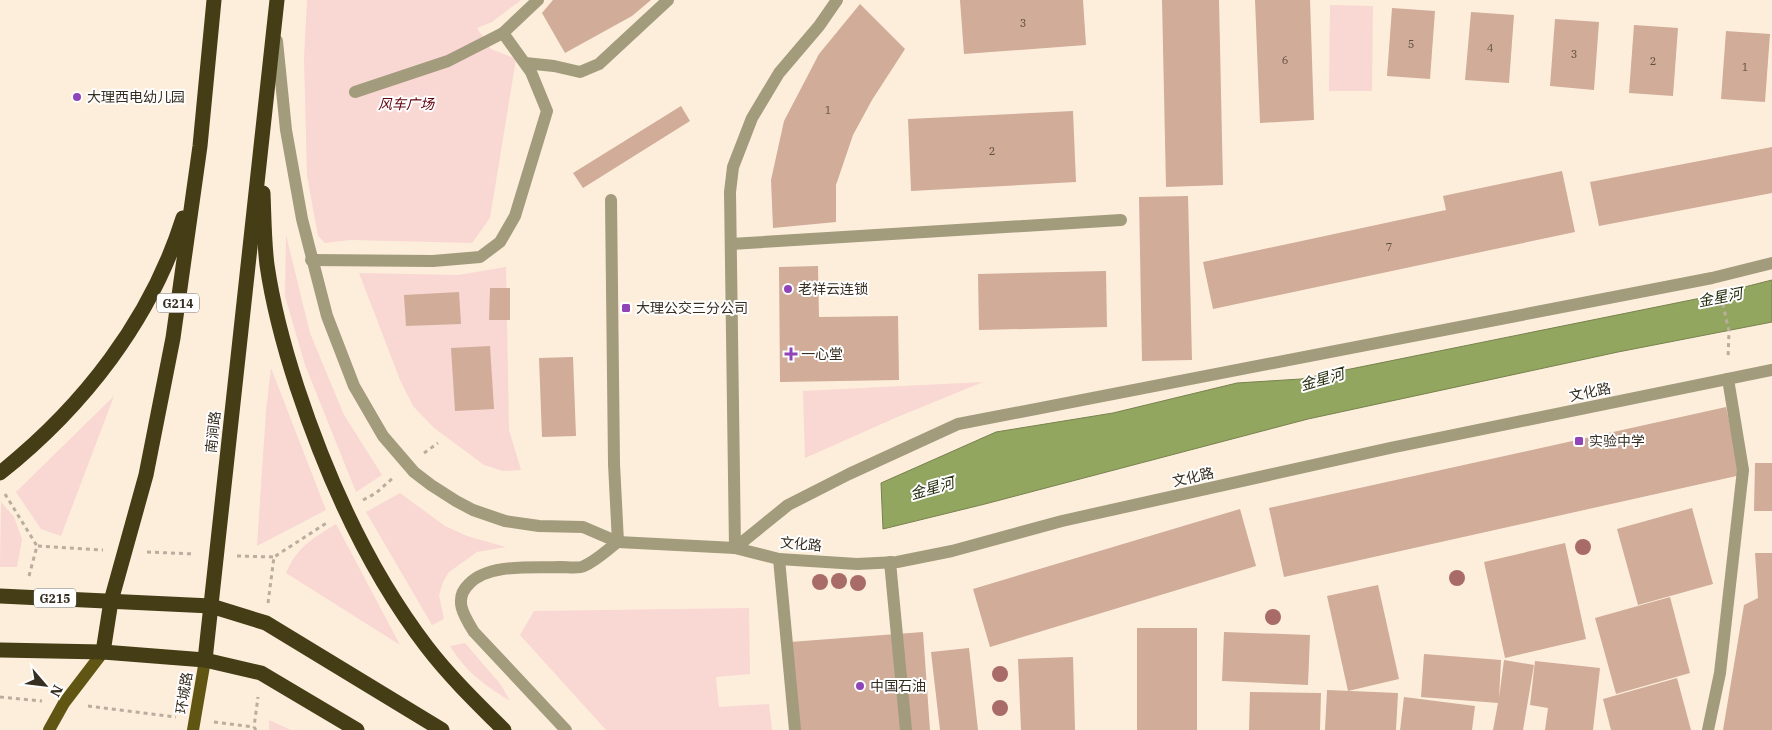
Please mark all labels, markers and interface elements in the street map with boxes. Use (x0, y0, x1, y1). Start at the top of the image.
house number: 3 (1020, 16, 1026, 30)
house number: 5 (1408, 37, 1414, 51)
house number: 4 (1487, 41, 1494, 55)
house number: 3 (1571, 47, 1577, 61)
house number: 6 (1282, 53, 1288, 67)
house number: 2 (1650, 54, 1656, 68)
house number: 1 (1742, 60, 1748, 74)
place label: 大理西电幼儿园 (87, 88, 185, 106)
marker: 大理西电幼儿园 (71, 91, 83, 103)
park label: 风车广场 (378, 95, 435, 113)
house number: 1 (825, 103, 831, 117)
house number: 2 (989, 144, 995, 158)
house number: 7 (1386, 240, 1392, 254)
place label: 老祥云连锁 (798, 280, 868, 298)
marker: 老祥云连锁 (782, 283, 794, 295)
water label: 金星河 (1696, 283, 1747, 311)
road number: G214 (157, 294, 199, 312)
place label: 大理公交三分公司 (636, 299, 748, 317)
marker: 大理公交三分公司 (620, 302, 632, 314)
place label: 一心堂 (801, 345, 843, 363)
marker: 一心堂 (785, 348, 797, 360)
water label: 金星河 (1298, 363, 1349, 394)
street label: 文化路 (1568, 379, 1612, 405)
street label: 南涧路 (202, 410, 224, 454)
place label: 实验中学 (1589, 432, 1645, 450)
marker: 实验中学 (1573, 435, 1585, 447)
street label: 文化路 (1171, 464, 1215, 490)
water label: 金星河 (908, 472, 959, 503)
street label: 文化路 (779, 533, 823, 555)
road number: G215 (34, 588, 76, 608)
north arrow (20, 660, 70, 710)
street label: 环城路 (172, 671, 196, 715)
place label: 中国石油 (870, 677, 926, 695)
marker: 中国石油 (854, 680, 866, 692)
text: N (46, 682, 67, 700)

